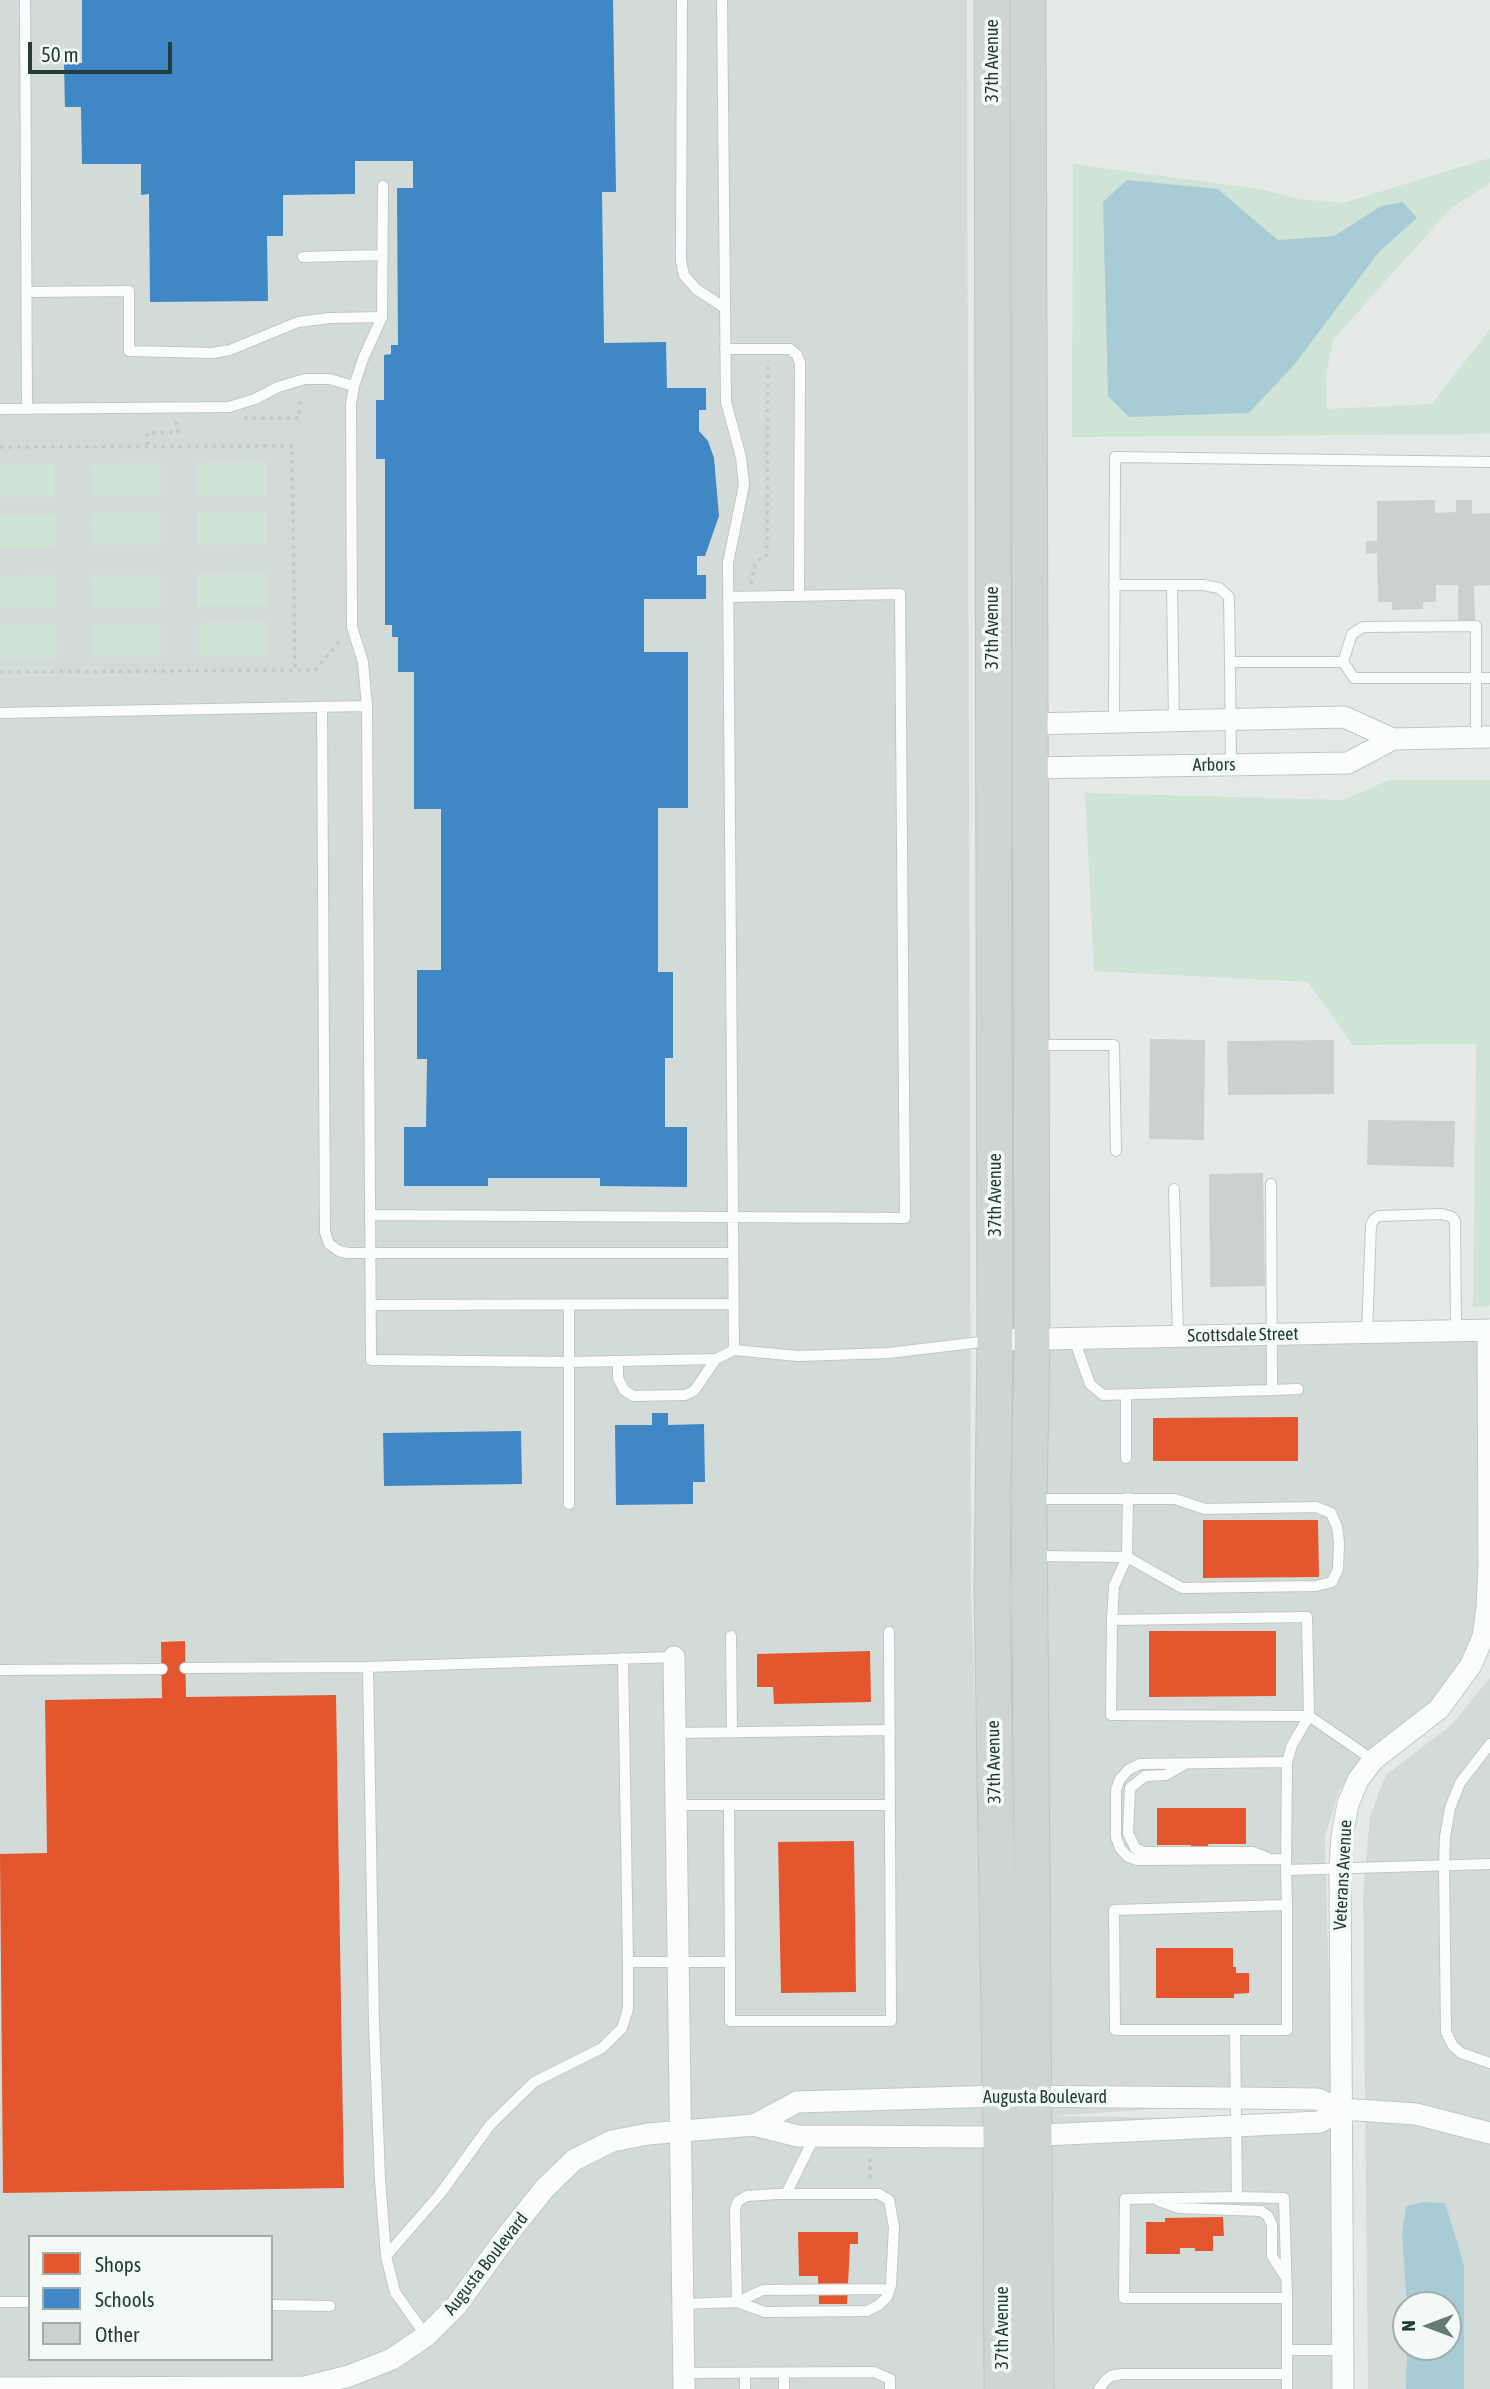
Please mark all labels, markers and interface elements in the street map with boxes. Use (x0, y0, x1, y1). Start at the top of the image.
street label: 37th Avenue (981, 19, 1003, 103)
scale bar (32, 28, 175, 72)
text: 50 m (41, 42, 79, 66)
street label: 37th Avenue (981, 586, 1003, 670)
street label: Arbors (1192, 754, 1236, 776)
street label: 37th Avenue (984, 1153, 1006, 1237)
street label: Scottsdale Street (1187, 1323, 1299, 1347)
street label: 37th Avenue (982, 1720, 1006, 1804)
street label: Veterans Avenue (1329, 1819, 1357, 1931)
street label: Augusta Boulevard (983, 2086, 1107, 2108)
street label: Augusta Boulevard (439, 2208, 533, 2320)
legend (28, 2235, 273, 2361)
text: Shops (95, 2252, 141, 2276)
street label: 37th Avenue (991, 2286, 1013, 2370)
text: Schools (95, 2287, 155, 2311)
north arrow (1392, 2291, 1462, 2361)
text: N (1397, 2320, 1419, 2332)
text: Other (95, 2322, 139, 2346)

